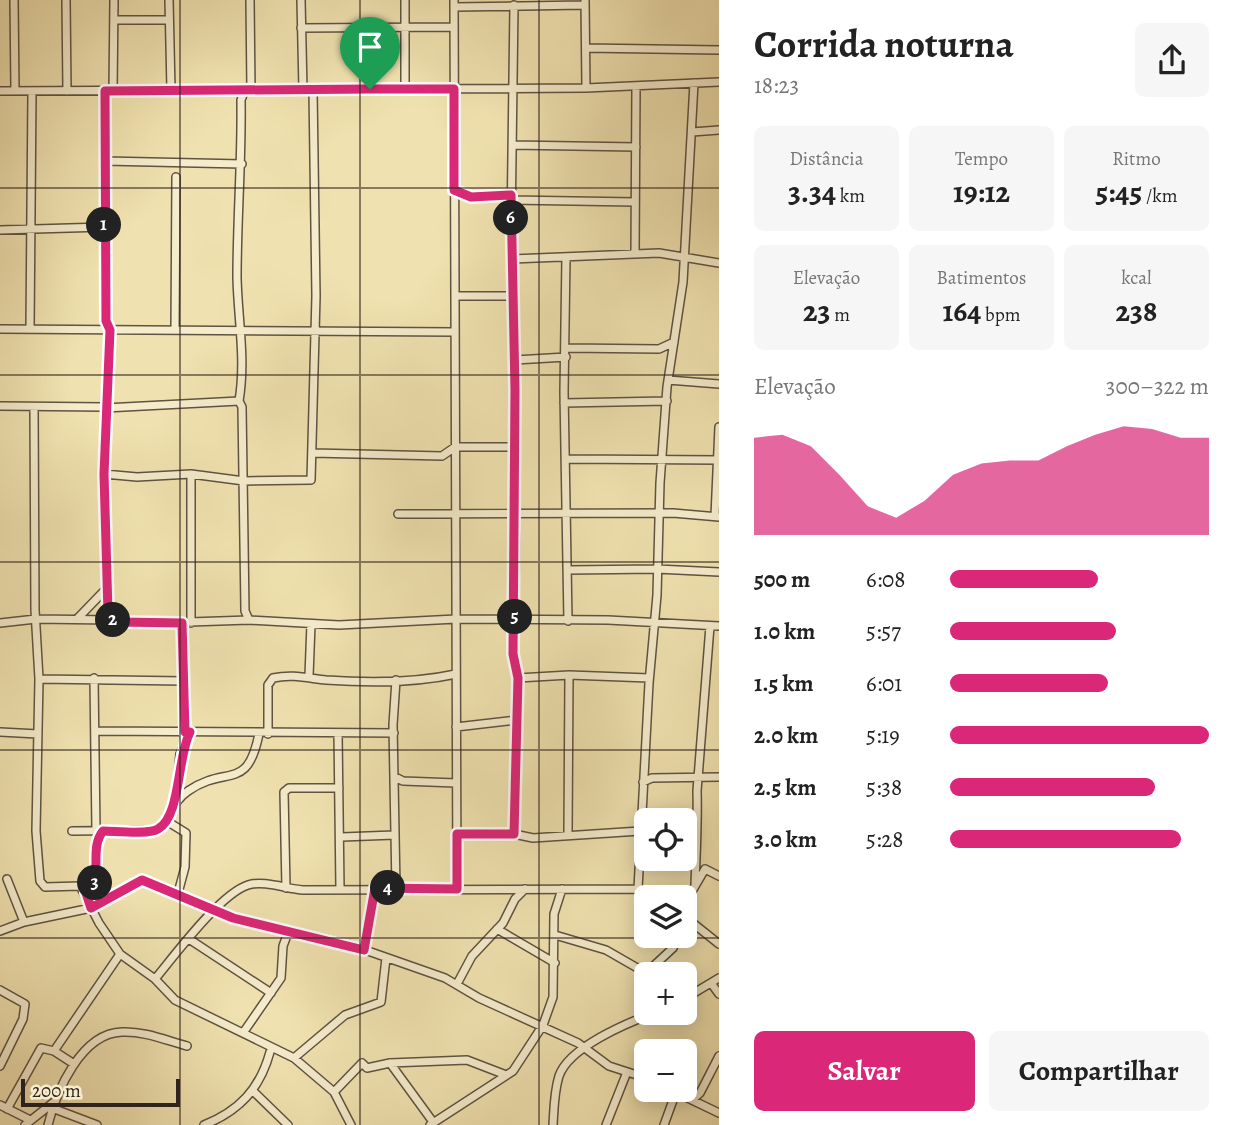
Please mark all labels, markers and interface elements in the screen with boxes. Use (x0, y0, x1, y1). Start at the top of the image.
pin (340, 17, 400, 89)
text: Corrida noturna (754, 18, 1014, 70)
button: share (1135, 23, 1209, 97)
icon: arrive (351, 28, 389, 66)
text: 18:23 (754, 70, 799, 101)
text: Distância (789, 146, 864, 172)
text: Tempo (955, 146, 1008, 172)
text: Ritmo (1112, 146, 1161, 172)
text: 3.34 (788, 172, 836, 212)
text: 19:12 (953, 172, 1010, 212)
text: 5:45 (1095, 172, 1142, 212)
text: km (836, 183, 865, 209)
text: /km (1142, 183, 1178, 209)
pin: 6 (494, 200, 528, 235)
text: 6 (506, 204, 515, 230)
pin: 1 (86, 208, 122, 243)
text: 1 (100, 211, 107, 237)
text: Elevação (793, 265, 860, 291)
text: Batimentos (937, 265, 1026, 291)
text: kcal (1121, 265, 1152, 291)
text: 23 (803, 291, 830, 331)
text: 164 (942, 291, 981, 331)
text: 238 (1116, 291, 1157, 331)
text: m (830, 302, 850, 328)
text: bpm (981, 302, 1021, 328)
text: Elevação (754, 371, 836, 402)
text: 300–322 m (1106, 371, 1209, 402)
text: 500 m (754, 564, 810, 595)
text: 6:08 (866, 564, 906, 595)
pin: 5 (498, 600, 532, 634)
pin: 2 (96, 602, 130, 638)
text: 5 (510, 603, 519, 629)
text: 2 (108, 606, 117, 632)
text: 1.0 km (754, 616, 815, 647)
text: 5:57 (866, 616, 901, 647)
text: 1.5 km (754, 668, 814, 699)
text: 6:01 (866, 668, 902, 699)
text: 2.0 km (754, 720, 818, 751)
text: 5:19 (866, 720, 900, 751)
text: 2.5 km (754, 772, 816, 803)
text: 5:38 (866, 772, 902, 803)
map controls (634, 808, 697, 1102)
button: locate (634, 808, 697, 871)
text: 3.0 km (754, 824, 817, 855)
text: 5:28 (866, 824, 903, 855)
pin: 3 (78, 866, 112, 900)
text: 3 (90, 869, 99, 895)
pin: 4 (370, 870, 406, 906)
text: 4 (383, 874, 392, 900)
button: layers (634, 885, 697, 948)
button: + (634, 962, 697, 1025)
button: Salvar (754, 1031, 975, 1111)
button: Compartilhar (989, 1031, 1209, 1111)
button: − (634, 1039, 697, 1102)
scale bar (21, 1076, 180, 1108)
text: 200 m (32, 1078, 81, 1104)

